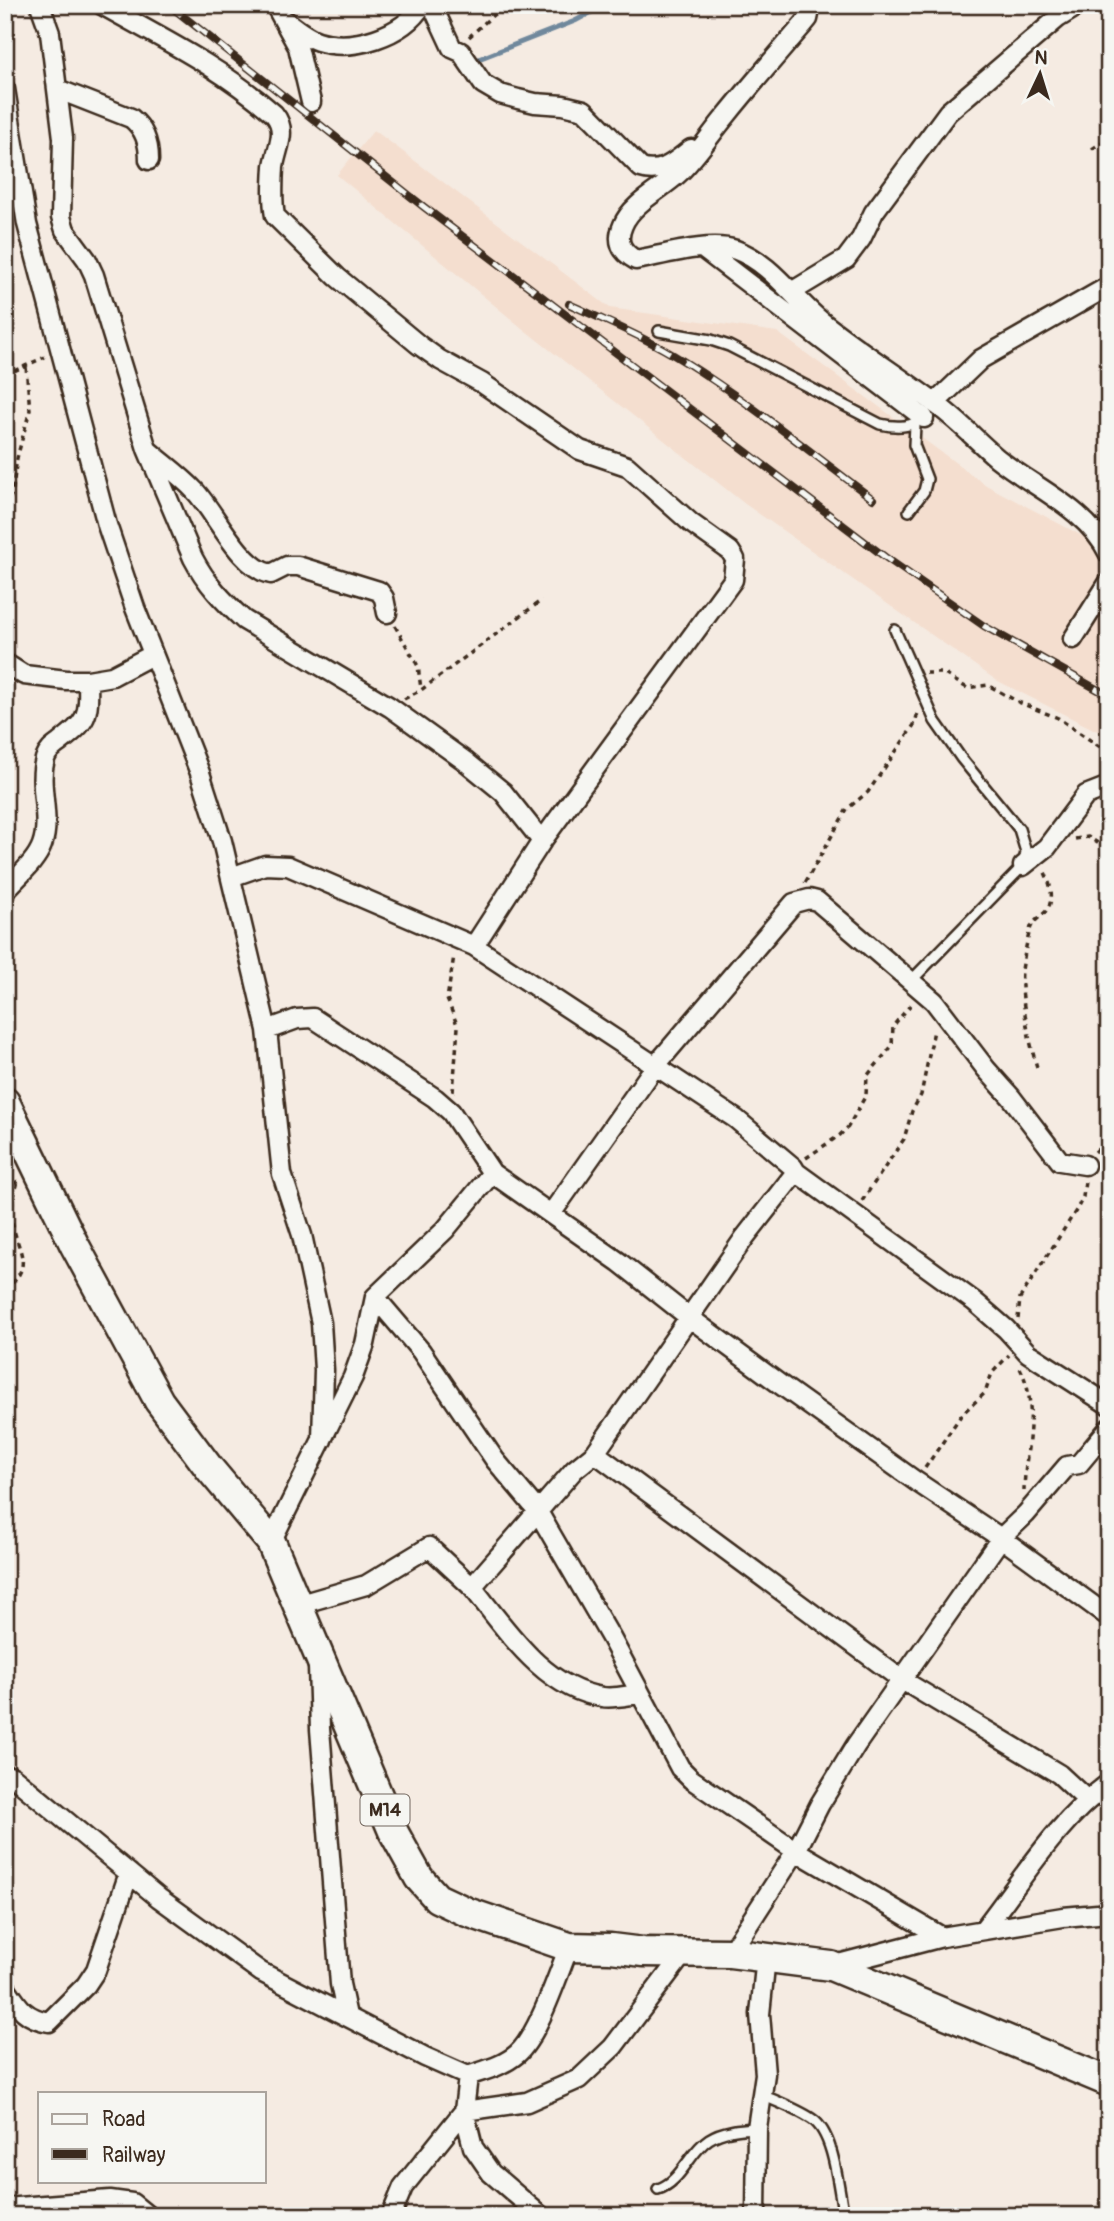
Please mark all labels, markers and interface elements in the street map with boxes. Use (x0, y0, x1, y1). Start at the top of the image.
north arrow (1006, 38, 1076, 108)
text: N (1034, 46, 1049, 70)
road number: M14 (360, 1794, 410, 1826)
legend (38, 2092, 266, 2182)
text: Road (102, 2106, 146, 2133)
text: Railway (102, 2142, 166, 2169)

